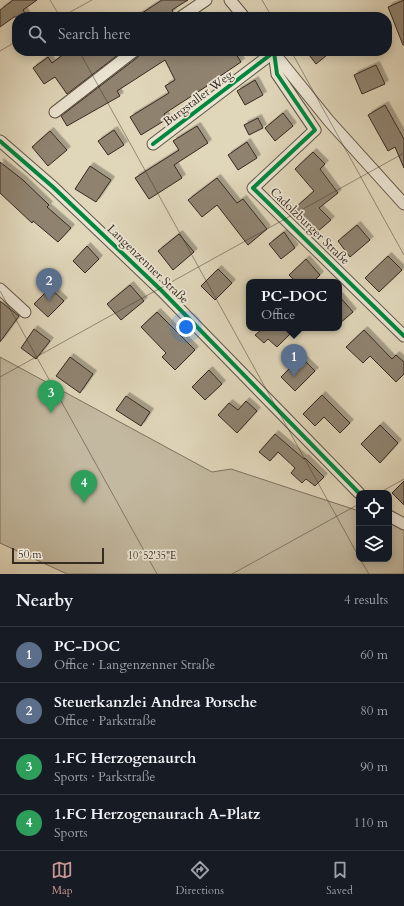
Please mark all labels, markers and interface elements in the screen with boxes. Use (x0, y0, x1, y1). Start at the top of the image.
search box (12, 12, 392, 56)
icon: search (26, 23, 48, 45)
text: Search here (58, 24, 131, 44)
street label: Burgstaller Weg (160, 66, 236, 129)
street label: Cadolzburger Straße (267, 184, 353, 268)
street label: Langenzenner Straße (104, 221, 192, 307)
pin: 2 (36, 268, 62, 301)
popup (246, 279, 342, 331)
text: PC-DOC (261, 286, 327, 306)
text: Office (261, 306, 295, 324)
your location (176, 317, 196, 337)
pin: 1 (281, 344, 307, 377)
pin: 3 (38, 380, 64, 413)
pin: 4 (71, 470, 97, 503)
map controls (356, 490, 392, 562)
button: locate (356, 490, 392, 526)
button: layers (356, 526, 392, 562)
scale bar (12, 546, 104, 565)
text: 50 m (18, 547, 42, 562)
text: 10°52'35"E (128, 549, 176, 563)
text: Nearby (16, 589, 73, 612)
text: 4 results (344, 591, 388, 609)
text: PC-DOC (54, 636, 120, 656)
text: 1 (26, 646, 32, 664)
text: 60 m (360, 646, 388, 664)
text: Office · Langenzenner Straße (54, 656, 215, 674)
text: Steuerkanzlei Andrea Porsche (54, 692, 257, 712)
text: 2 (26, 702, 32, 720)
text: 80 m (360, 702, 388, 720)
text: Office · Parkstraße (54, 712, 156, 730)
text: 1.FC Herzogenaurch (54, 748, 196, 768)
text: 3 (26, 758, 32, 776)
text: 90 m (360, 758, 388, 776)
text: Sports · Parkstraße (54, 768, 155, 786)
text: 1.FC Herzogenaurach A-Platz (54, 804, 260, 824)
text: 4 (26, 814, 32, 832)
text: 110 m (354, 814, 388, 832)
text: Sports (54, 824, 88, 842)
tab: Map (51, 859, 73, 898)
tab: Directions (175, 859, 224, 898)
tab: Saved (326, 859, 353, 898)

